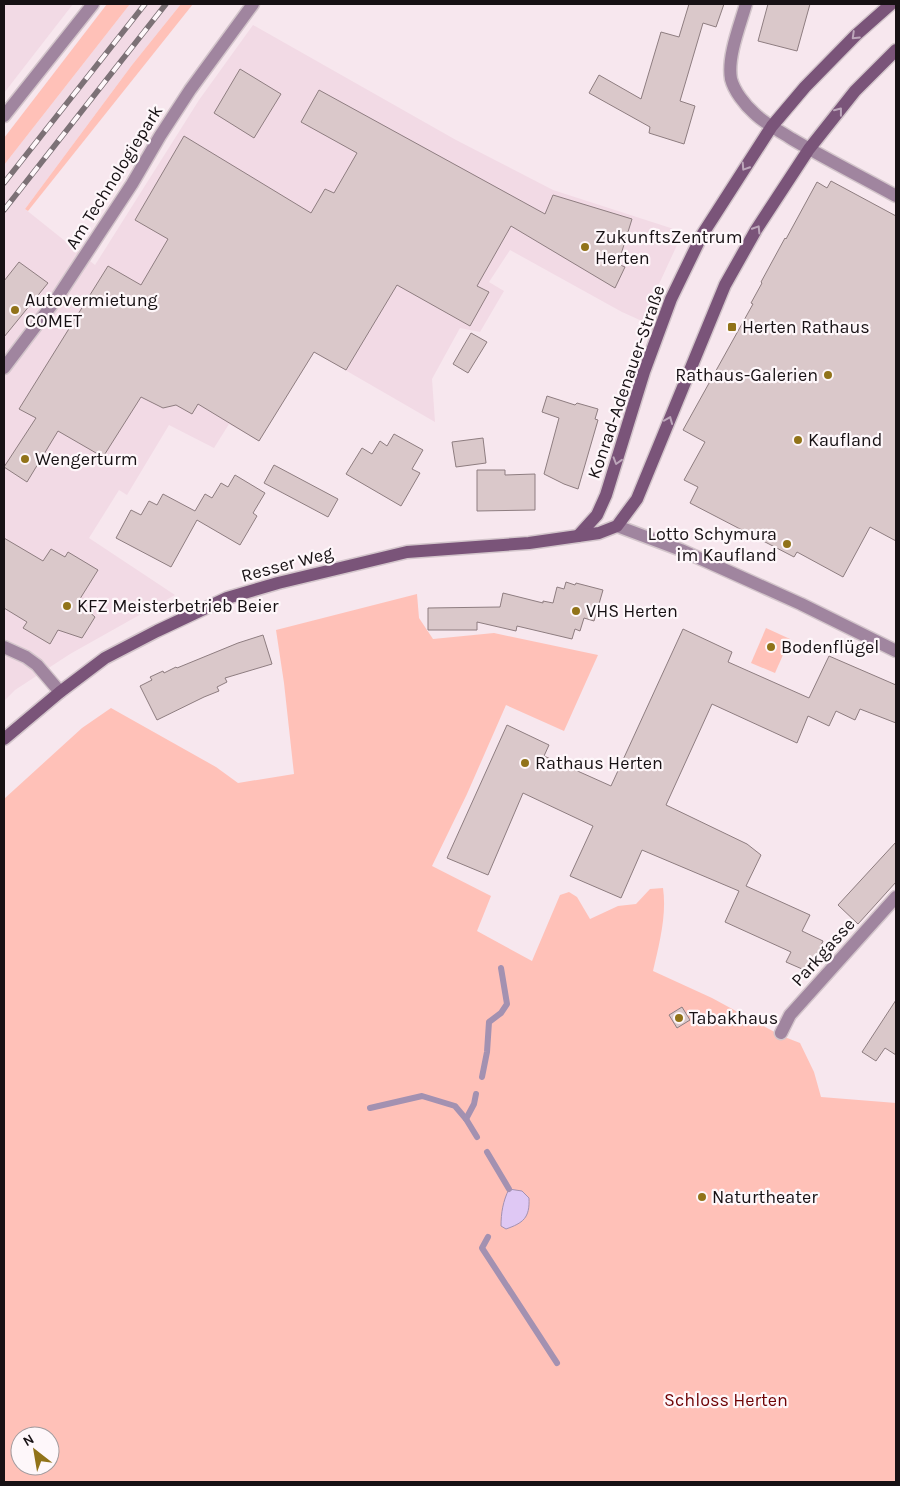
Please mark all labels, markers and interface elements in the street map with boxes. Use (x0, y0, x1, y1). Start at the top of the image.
one-way arrow (851, 30, 860, 39)
street label: Am Technologiepark (61, 101, 167, 253)
one-way arrow (833, 107, 842, 116)
one-way arrow (742, 162, 751, 171)
one-way arrow (751, 225, 761, 234)
place label: ZukunftsZentrum Herten (595, 226, 743, 269)
marker: ZukunftsZentrum Herten (579, 241, 591, 253)
street label: Konrad-Adenauer-Straße (583, 282, 669, 482)
place label: Autovermietung COMET (25, 289, 158, 332)
marker: Autovermietung COMET (9, 304, 21, 316)
place label: Herten Rathaus (742, 316, 870, 338)
marker: Herten Rathaus (726, 321, 738, 333)
place label: Rathaus-Galerien (675, 364, 818, 386)
marker: Rathaus-Galerien (822, 369, 834, 381)
one-way arrow (663, 416, 674, 425)
place label: Kaufland (808, 429, 882, 451)
marker: Kaufland (792, 434, 804, 446)
place label: Wengerturm (35, 448, 138, 470)
marker: Wengerturm (19, 453, 31, 465)
one-way arrow (613, 456, 623, 465)
place label: Lotto Schymura im Kaufland (648, 523, 777, 566)
marker: Lotto Schymura im Kaufland (781, 538, 793, 550)
street label: Resser Weg (239, 541, 335, 587)
place label: KFZ Meisterbetrieb Beier (77, 595, 279, 617)
marker: KFZ Meisterbetrieb Beier (61, 600, 73, 612)
place label: VHS Herten (586, 600, 678, 622)
marker: VHS Herten (570, 605, 582, 617)
place label: Bodenflügel (781, 636, 879, 658)
marker: Bodenflügel (765, 641, 777, 653)
place label: Rathaus Herten (535, 752, 663, 774)
marker: Rathaus Herten (519, 757, 531, 769)
street label: Parkgasse (786, 913, 860, 991)
place label: Tabakhaus (689, 1007, 778, 1029)
marker: Tabakhaus (673, 1012, 685, 1024)
place label: Naturtheater (712, 1186, 818, 1208)
marker: Naturtheater (696, 1191, 708, 1203)
park label: Schloss Herten (664, 1389, 788, 1411)
north arrow (10, 1426, 60, 1476)
text: N (20, 1430, 37, 1450)

